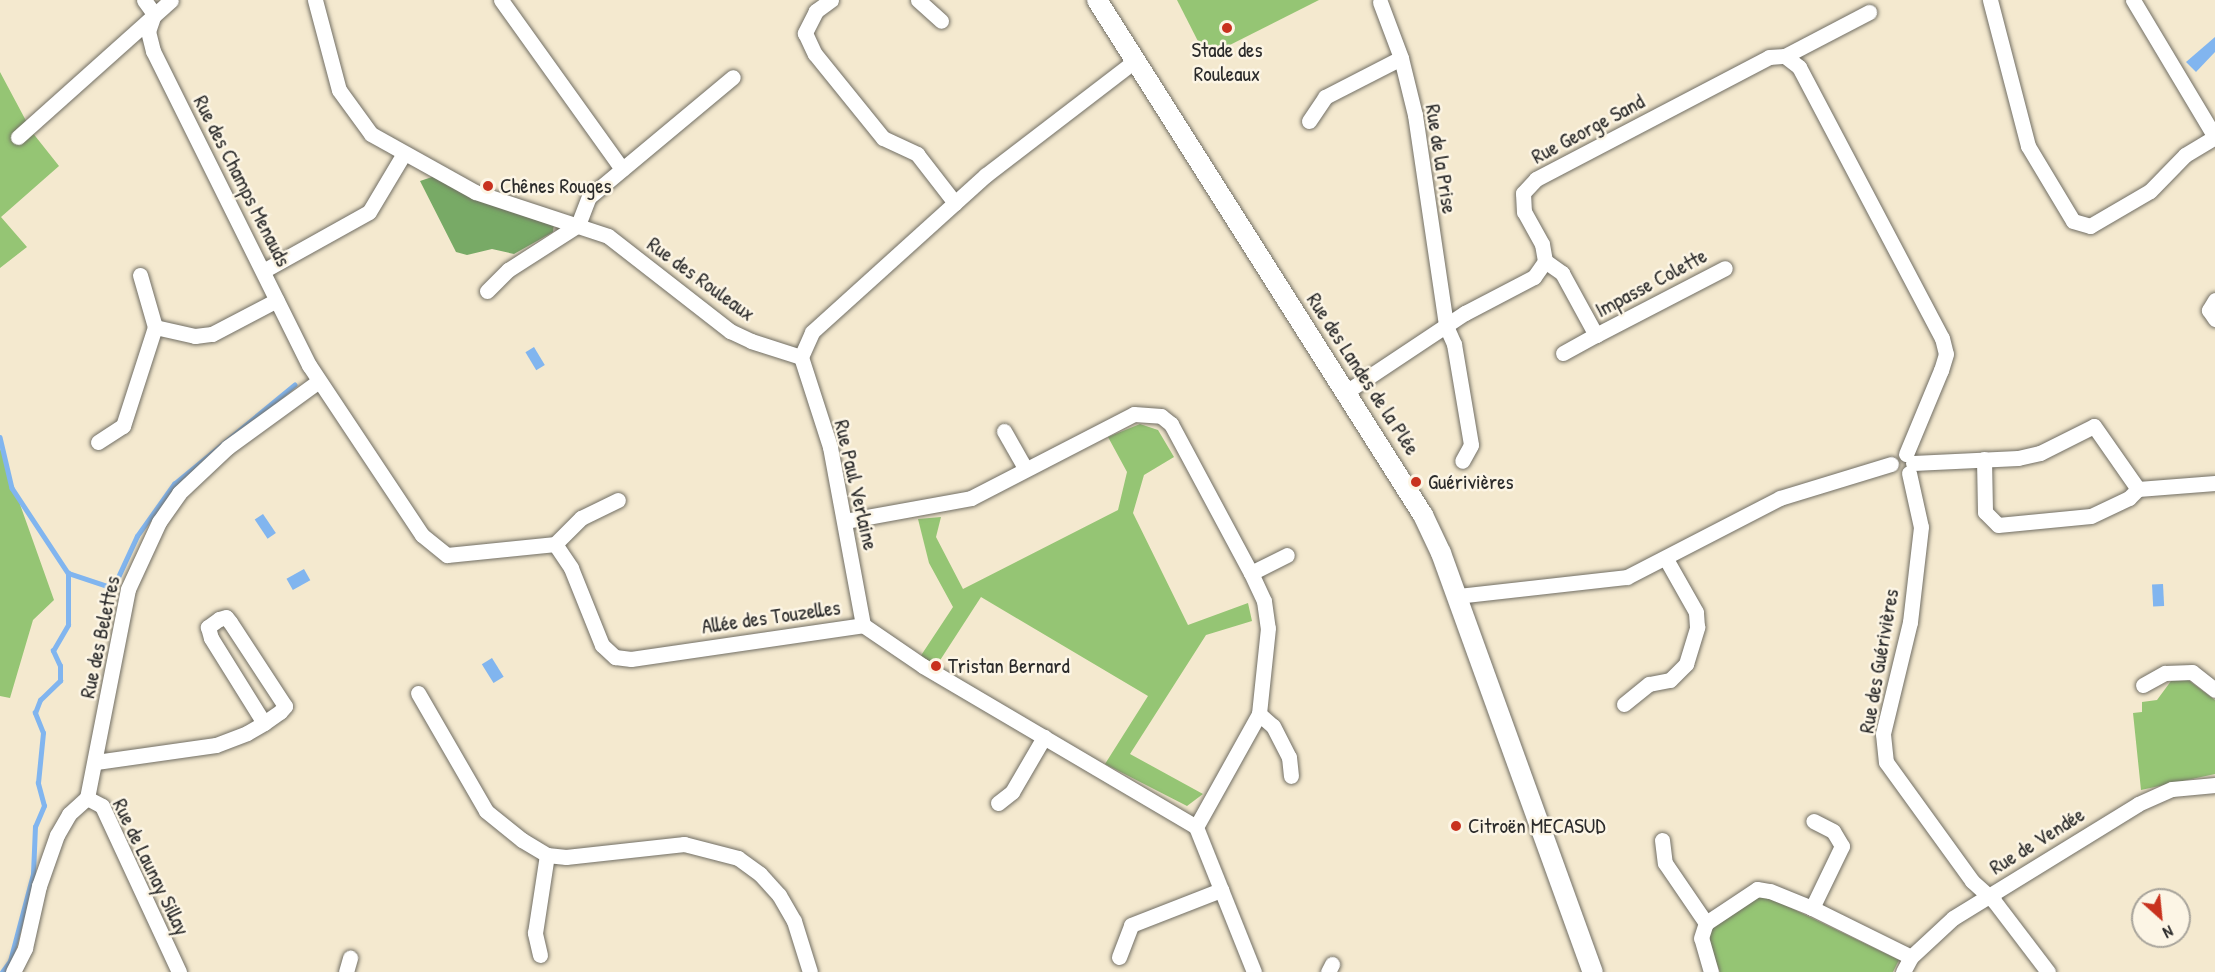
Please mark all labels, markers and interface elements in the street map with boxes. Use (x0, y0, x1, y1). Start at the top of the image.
marker: Stade des Rouleaux (1220, 21, 1234, 35)
place label: Stade des Rouleaux (1191, 37, 1263, 87)
street label: Rue George Sand (1527, 89, 1649, 169)
street label: Rue des Champs Menauds (188, 91, 296, 271)
street label: Rue de la Prise (1420, 102, 1462, 216)
place label: Chênes Rouges (500, 173, 612, 199)
marker: Chênes Rouges (481, 179, 495, 193)
street label: Rue des Rouleaux (642, 231, 760, 327)
street label: Impasse Colette (1591, 243, 1711, 323)
street label: Rue des Landes de la Plée (1301, 288, 1425, 460)
street label: Rue Paul Verlaine (829, 417, 883, 553)
place label: Guérivières (1428, 469, 1514, 495)
marker: Guérivières (1409, 475, 1423, 489)
street label: Rue des Belettes (75, 574, 125, 700)
street label: Rue des Guérivières (1854, 587, 1904, 735)
street label: Allée des Touzelles (700, 595, 842, 639)
place label: Tristan Bernard (948, 653, 1070, 679)
marker: Tristan Bernard (929, 659, 943, 673)
street label: Rue de Launay Sillay (107, 795, 195, 939)
street label: Rue de Vendée (1985, 802, 2089, 880)
place label: Citroën MECASUD (1468, 813, 1605, 839)
marker: Citroën MECASUD (1449, 819, 1463, 833)
north arrow (2131, 888, 2191, 948)
text: N (2159, 921, 2177, 944)

